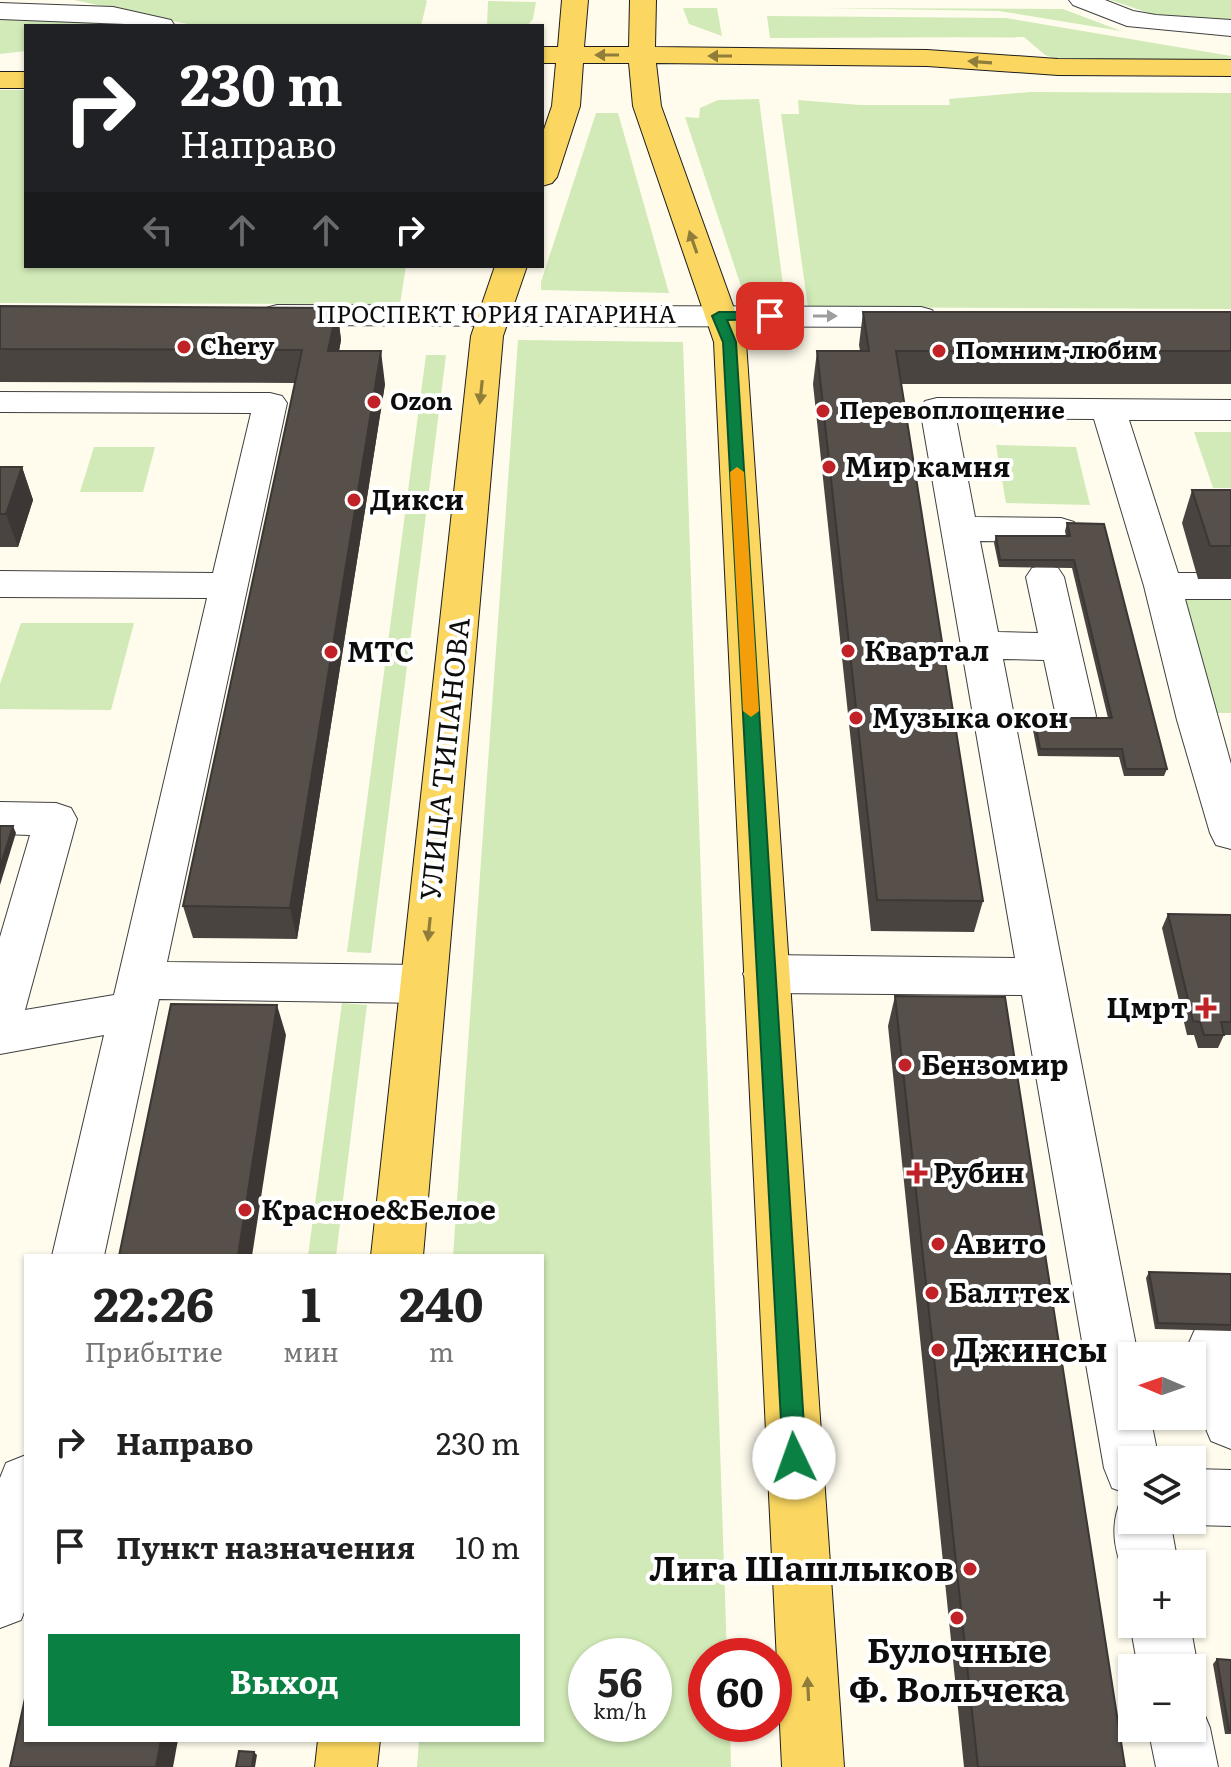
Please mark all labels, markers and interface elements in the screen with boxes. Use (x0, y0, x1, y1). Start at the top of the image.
text: 230 m (180, 40, 343, 123)
one-way arrow (594, 49, 619, 61)
one-way arrow (707, 50, 732, 62)
one-way arrow (967, 55, 992, 68)
icon: right (48, 56, 152, 160)
text: Направо (180, 116, 337, 169)
icon: left (136, 208, 180, 252)
icon: ahead (220, 208, 264, 252)
icon: ahead (304, 208, 348, 252)
icon: right (388, 208, 432, 252)
one-way arrow (687, 230, 699, 254)
pin (736, 282, 804, 350)
icon: arrive (748, 294, 792, 338)
street label: ПРОСПЕКТ ЮРИЯ ГАГАРИНА (316, 295, 676, 330)
one-way arrow (813, 310, 838, 323)
place label: Chery (200, 327, 275, 362)
place label: Помним-любим (955, 331, 1157, 366)
marker: Chery (175, 338, 193, 356)
marker: Помним-любим (930, 342, 948, 360)
one-way arrow (475, 379, 488, 404)
place label: Ozon (390, 382, 453, 417)
place label: Перевоплощение (839, 391, 1065, 426)
marker: Ozon (365, 393, 383, 411)
marker: Перевоплощение (814, 402, 832, 420)
place label: Мир камня (845, 444, 1010, 486)
marker: Мир камня (820, 458, 838, 476)
place label: Дикси (370, 477, 464, 519)
marker: Дикси (345, 491, 363, 509)
street label: УЛИЦА ТИПАНОВА (407, 615, 479, 902)
place label: Квартал (864, 628, 989, 670)
place label: МТС (347, 629, 414, 671)
marker: Квартал (839, 642, 857, 660)
marker: МТС (322, 643, 340, 661)
place label: Музыка окон (872, 695, 1068, 737)
marker: Музыка окон (847, 709, 865, 727)
one-way arrow (422, 917, 435, 942)
place label: Цмрт (1106, 985, 1188, 1027)
marker: Цмрт (1195, 997, 1217, 1019)
place label: Бензомир (921, 1042, 1069, 1084)
marker: Бензомир (896, 1056, 914, 1074)
place label: Рубин (933, 1150, 1025, 1192)
marker: Рубин (908, 1164, 926, 1182)
place label: Красное&Белое (261, 1187, 496, 1229)
marker: Красное&Белое (236, 1201, 254, 1219)
place label: Авито (954, 1221, 1046, 1263)
marker: Авито (929, 1235, 947, 1253)
text: 22:26 (93, 1266, 214, 1337)
text: 1 (301, 1266, 321, 1337)
text: 240 (399, 1266, 483, 1337)
place label: Балттех (948, 1270, 1070, 1312)
marker: Балттех (923, 1284, 941, 1302)
place label: Джинсы (954, 1322, 1108, 1372)
text: Прибытие (85, 1331, 223, 1370)
text: мин (283, 1331, 339, 1370)
text: m (429, 1331, 454, 1370)
marker: Джинсы (929, 1341, 947, 1359)
north arrow (1118, 1342, 1206, 1430)
map controls (1118, 1342, 1206, 1742)
position arrow (752, 1416, 836, 1500)
icon: right (48, 1420, 92, 1464)
text: Направо (116, 1420, 254, 1464)
text: 230 m (436, 1420, 520, 1464)
button: layers (1118, 1446, 1206, 1534)
icon: arrive (48, 1524, 92, 1568)
text: Пункт назначения (116, 1524, 415, 1568)
text: 10 m (455, 1524, 520, 1568)
place label: Лига Шашлыков (649, 1541, 954, 1591)
button: + (1118, 1550, 1206, 1638)
marker: Лига Шашлыков (961, 1560, 979, 1578)
marker: Булочные Ф. Вольчека (948, 1609, 966, 1627)
place label: Булочные Ф. Вольчека (849, 1623, 1065, 1712)
button: Выход (48, 1634, 520, 1726)
speed limit sign: 60 (688, 1638, 792, 1742)
text: 56 (597, 1650, 643, 1709)
button: − (1118, 1654, 1206, 1742)
one-way arrow (801, 1676, 814, 1701)
text: km/h (593, 1695, 647, 1725)

